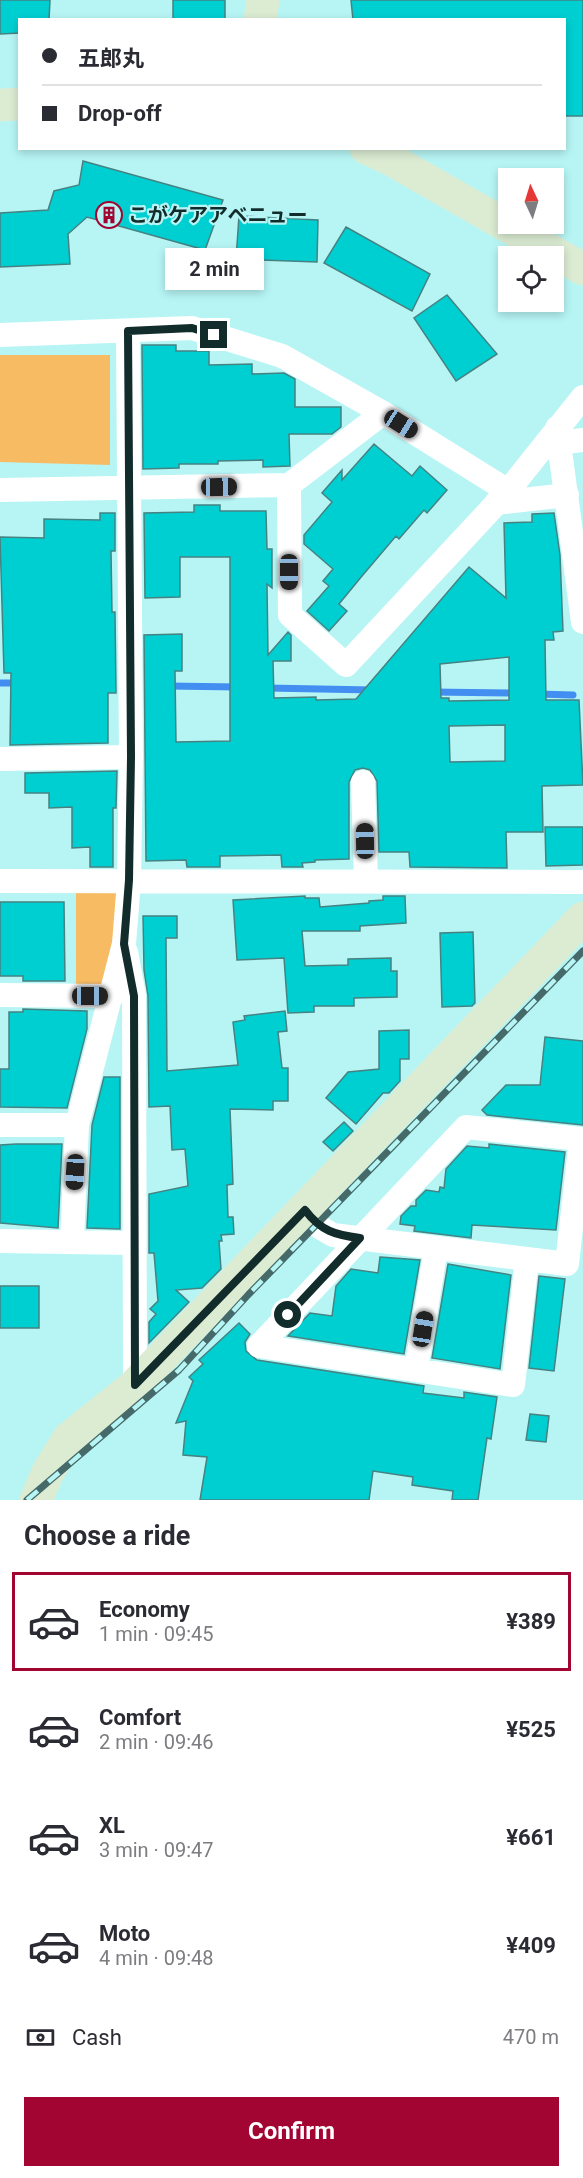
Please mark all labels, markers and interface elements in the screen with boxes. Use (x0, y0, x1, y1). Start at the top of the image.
text: 五郎丸 (78, 46, 144, 71)
text: Drop-off (78, 101, 162, 126)
north arrow (498, 168, 564, 234)
map controls (498, 168, 564, 312)
building icon: こがケアアベニュー (94, 200, 124, 230)
place label: こがケアアベニュー (128, 203, 308, 227)
button: locate (498, 246, 564, 312)
callout: 2 min (164, 248, 264, 290)
text: 2 min (189, 257, 240, 281)
route end (200, 321, 227, 348)
car (381, 407, 421, 441)
car (201, 478, 237, 496)
car (280, 554, 298, 590)
car (356, 823, 374, 859)
car (72, 987, 108, 1005)
car (65, 1154, 85, 1190)
route start (274, 1301, 301, 1328)
car (411, 1310, 435, 1348)
text: Choose a ride (24, 1520, 190, 1552)
icon: car (27, 1595, 81, 1649)
text: Economy (99, 1597, 190, 1622)
text: ¥389 (506, 1609, 556, 1634)
text: 1 min · 09:45 (99, 1622, 214, 1646)
icon: car (27, 1703, 81, 1757)
text: Comfort (99, 1705, 181, 1730)
text: ¥525 (506, 1717, 556, 1742)
text: 2 min · 09:46 (99, 1730, 214, 1754)
icon: car (27, 1811, 81, 1865)
text: XL (99, 1813, 125, 1838)
text: ¥661 (506, 1825, 556, 1850)
text: 3 min · 09:47 (99, 1838, 214, 1862)
icon: car (27, 1919, 81, 1973)
text: Moto (99, 1921, 150, 1946)
text: ¥409 (506, 1933, 556, 1958)
text: 4 min · 09:48 (99, 1946, 214, 1970)
icon: cash (24, 2021, 57, 2054)
text: Cash (72, 2025, 122, 2050)
text: 470 m (503, 2025, 559, 2049)
button: Confirm (24, 2097, 559, 2166)

